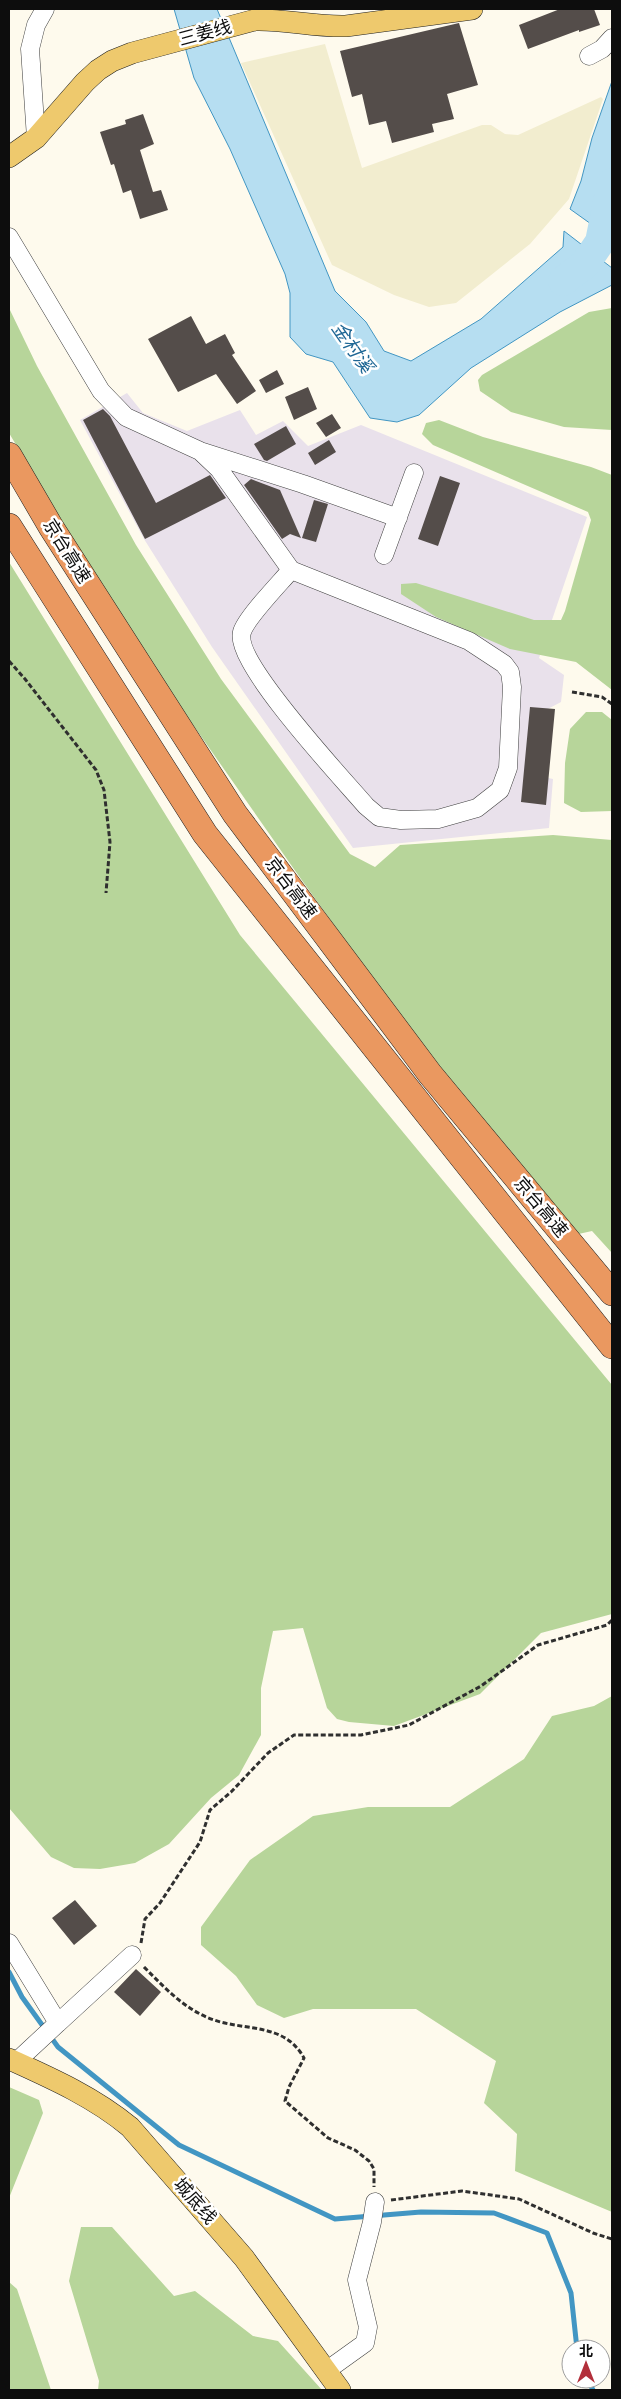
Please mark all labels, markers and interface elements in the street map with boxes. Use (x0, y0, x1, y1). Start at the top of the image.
street label: 三姜线 (176, 13, 234, 51)
water label: 金村溪 (327, 316, 381, 379)
street label: 京台高速 (39, 514, 97, 587)
street label: 京台高速 (261, 851, 323, 923)
street label: 京台高速 (509, 1171, 574, 1242)
street label: 城底线 (169, 2172, 223, 2229)
north arrow (561, 2339, 611, 2389)
text: 北 (579, 2341, 593, 2360)

